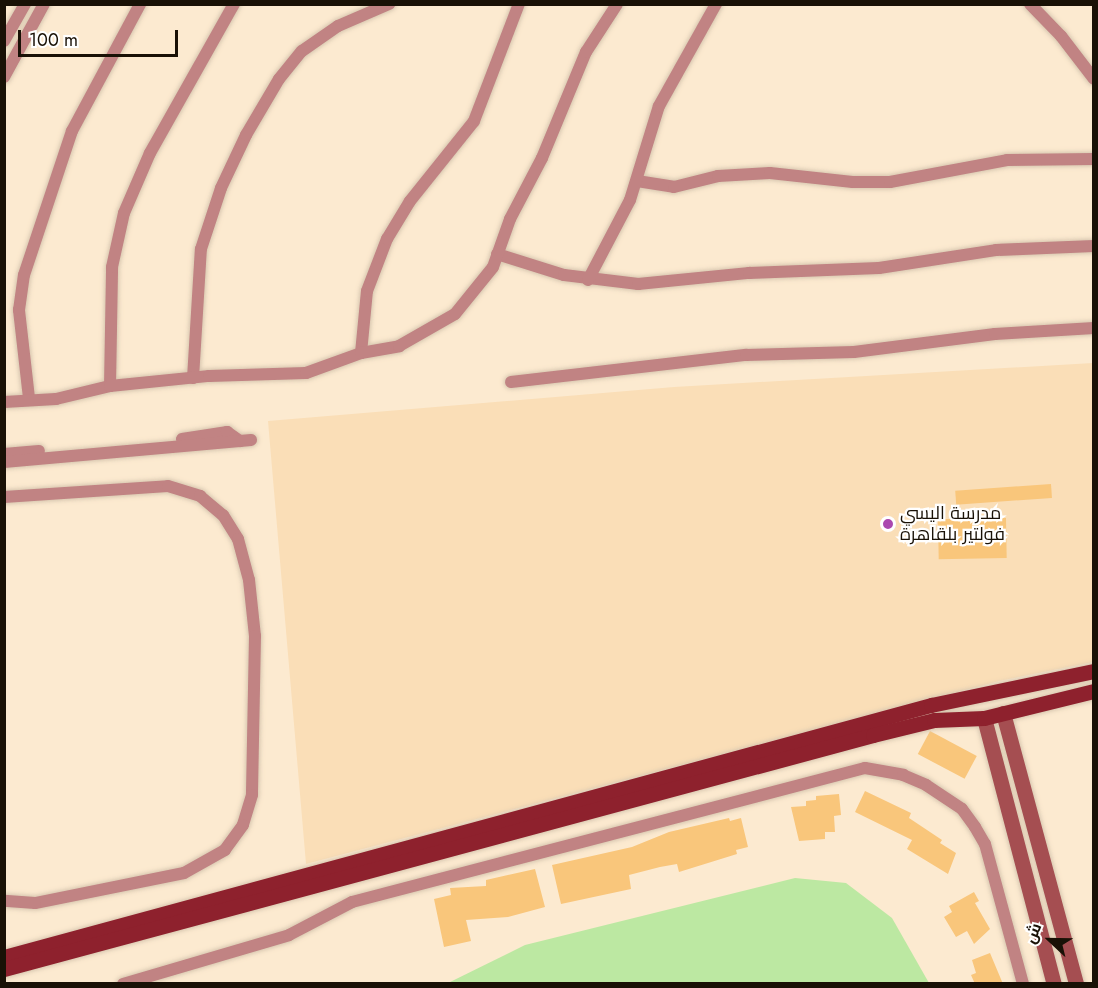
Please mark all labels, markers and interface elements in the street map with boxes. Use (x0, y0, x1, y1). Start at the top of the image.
scale bar (21, 18, 182, 56)
text: 100 m (29, 27, 78, 53)
place label: مدرسة اليسي فولتير بلقاهرة (900, 503, 1005, 546)
marker: مدرسة اليسي فولتير بلقاهرة (881, 517, 895, 531)
north arrow (1020, 910, 1080, 970)
text: ش (1018, 919, 1047, 947)

